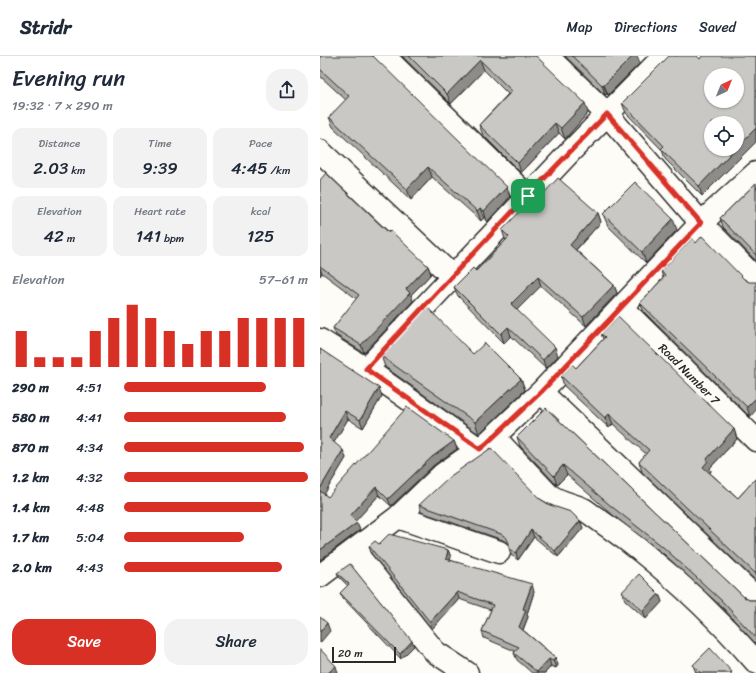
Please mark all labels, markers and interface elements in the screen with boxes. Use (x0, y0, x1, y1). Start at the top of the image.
text: Stridr (20, 11, 71, 44)
text: Map (566, 15, 592, 40)
text: Directions (614, 15, 677, 40)
text: Saved (699, 15, 736, 40)
text: Evening run (12, 59, 125, 98)
north arrow (704, 68, 744, 108)
map controls (704, 68, 744, 156)
button: share (266, 69, 308, 111)
text: 19:32 · 7 × 290 m (12, 94, 113, 117)
button: locate (704, 116, 744, 156)
text: Distance (38, 134, 80, 153)
text: Time (148, 134, 172, 153)
text: Pace (249, 134, 272, 153)
text: 2.03 (33, 153, 68, 183)
text: 9:39 (142, 153, 178, 183)
text: 4:45 (231, 153, 268, 183)
text: km (68, 161, 85, 180)
text: /km (268, 161, 290, 180)
pin (511, 179, 545, 213)
icon: arrive (517, 185, 539, 207)
text: Elevation (37, 202, 82, 221)
text: Heart rate (134, 202, 186, 221)
text: kcal (251, 202, 271, 221)
text: 42 (43, 221, 64, 251)
text: 141 (136, 221, 161, 251)
text: 125 (247, 221, 274, 251)
text: m (64, 229, 75, 248)
text: bpm (161, 229, 184, 248)
text: Elevation (12, 268, 65, 291)
text: 57–61 m (259, 268, 308, 291)
street label: Road Number 7 (653, 338, 726, 411)
text: 290 m (12, 376, 49, 399)
text: 4:51 (76, 376, 102, 399)
text: 580 m (12, 406, 49, 429)
text: 4:41 (76, 406, 102, 429)
text: 870 m (12, 436, 49, 459)
text: 4:34 (76, 436, 103, 459)
text: 1.2 km (12, 466, 49, 489)
text: 4:32 (76, 466, 103, 489)
text: 1.4 km (12, 496, 50, 519)
text: 4:48 (76, 496, 104, 519)
text: 1.7 km (12, 526, 49, 549)
text: 5:04 (76, 526, 104, 549)
text: 2.0 km (12, 556, 52, 579)
text: 4:43 (76, 556, 103, 579)
button: Save (12, 619, 156, 665)
button: Share (164, 619, 308, 665)
text: 20 m (338, 644, 363, 663)
scale bar (332, 645, 396, 664)

